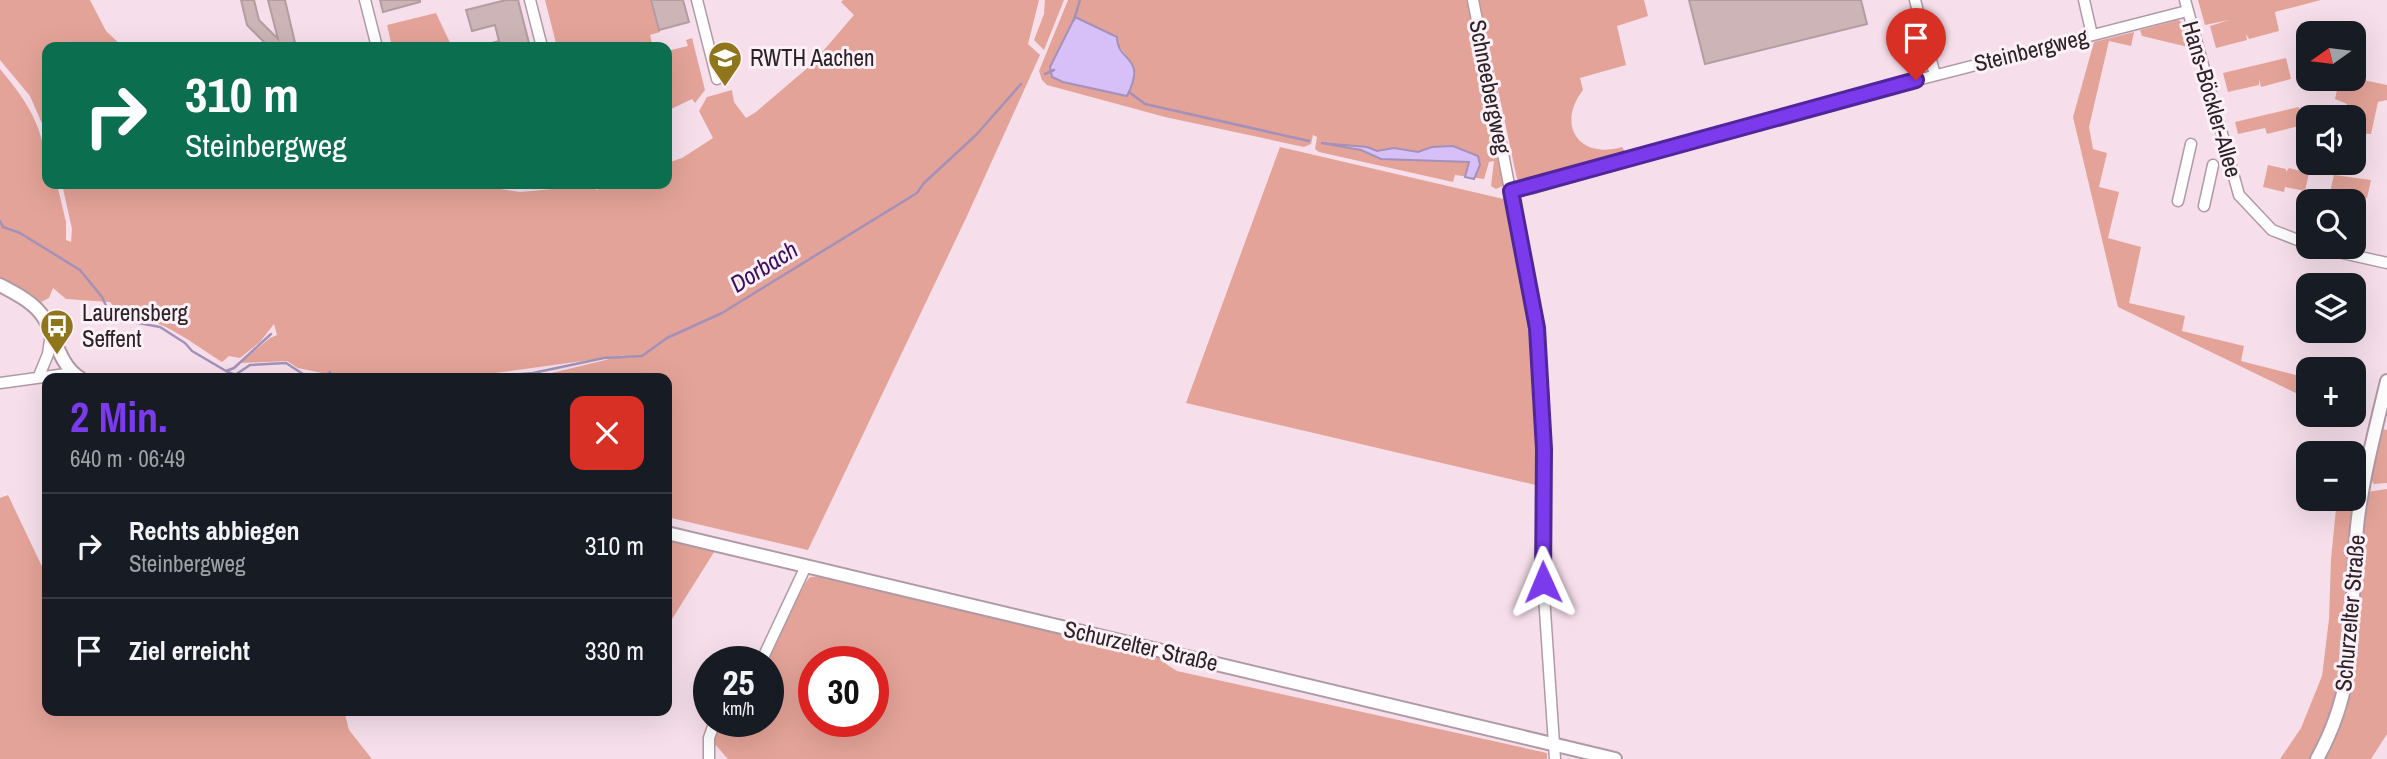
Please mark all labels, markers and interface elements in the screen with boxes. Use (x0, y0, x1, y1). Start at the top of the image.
pin (1886, 8, 1946, 80)
street label: Schneebergweg (1462, 17, 1519, 157)
street label: Hans-Böckler-Allee (2175, 17, 2250, 181)
icon: arrive (1897, 19, 1935, 57)
street label: Steinbergweg (1971, 20, 2092, 79)
north arrow (2296, 21, 2366, 91)
map controls (2296, 21, 2366, 511)
school or university icon: RWTH Aachen (706, 39, 744, 88)
place label: RWTH Aachen (750, 42, 874, 73)
text: 310 m (185, 61, 299, 127)
icon: right (70, 70, 161, 161)
button: sound (2296, 105, 2366, 175)
text: Steinbergweg (185, 124, 347, 167)
button: search (2296, 189, 2366, 259)
water label: Dorbach (723, 233, 803, 299)
button: layers (2296, 273, 2366, 343)
place label: Laurensberg Seffent (82, 297, 188, 354)
bus stop icon: Laurensberg Seffent (38, 307, 76, 356)
button: + (2296, 357, 2366, 427)
text: 2 Min. (70, 389, 168, 445)
button: close (570, 396, 644, 470)
button: − (2296, 441, 2366, 511)
text: 640 m · 06:49 (70, 443, 185, 474)
text: Rechts abbiegen (129, 513, 300, 548)
icon: right (70, 527, 108, 565)
text: 310 m (585, 528, 644, 563)
street label: Schurzelter Straße (2327, 533, 2372, 693)
position arrow (1506, 545, 1580, 619)
text: Steinbergweg (129, 548, 245, 579)
street label: Schurzelter Straße (1061, 613, 1221, 678)
icon: arrive (70, 632, 108, 670)
text: Ziel erreicht (129, 633, 250, 668)
text: 330 m (585, 633, 644, 668)
speed limit sign: 30 (798, 646, 889, 737)
text: 25 (723, 659, 754, 706)
text: km/h (723, 696, 755, 721)

